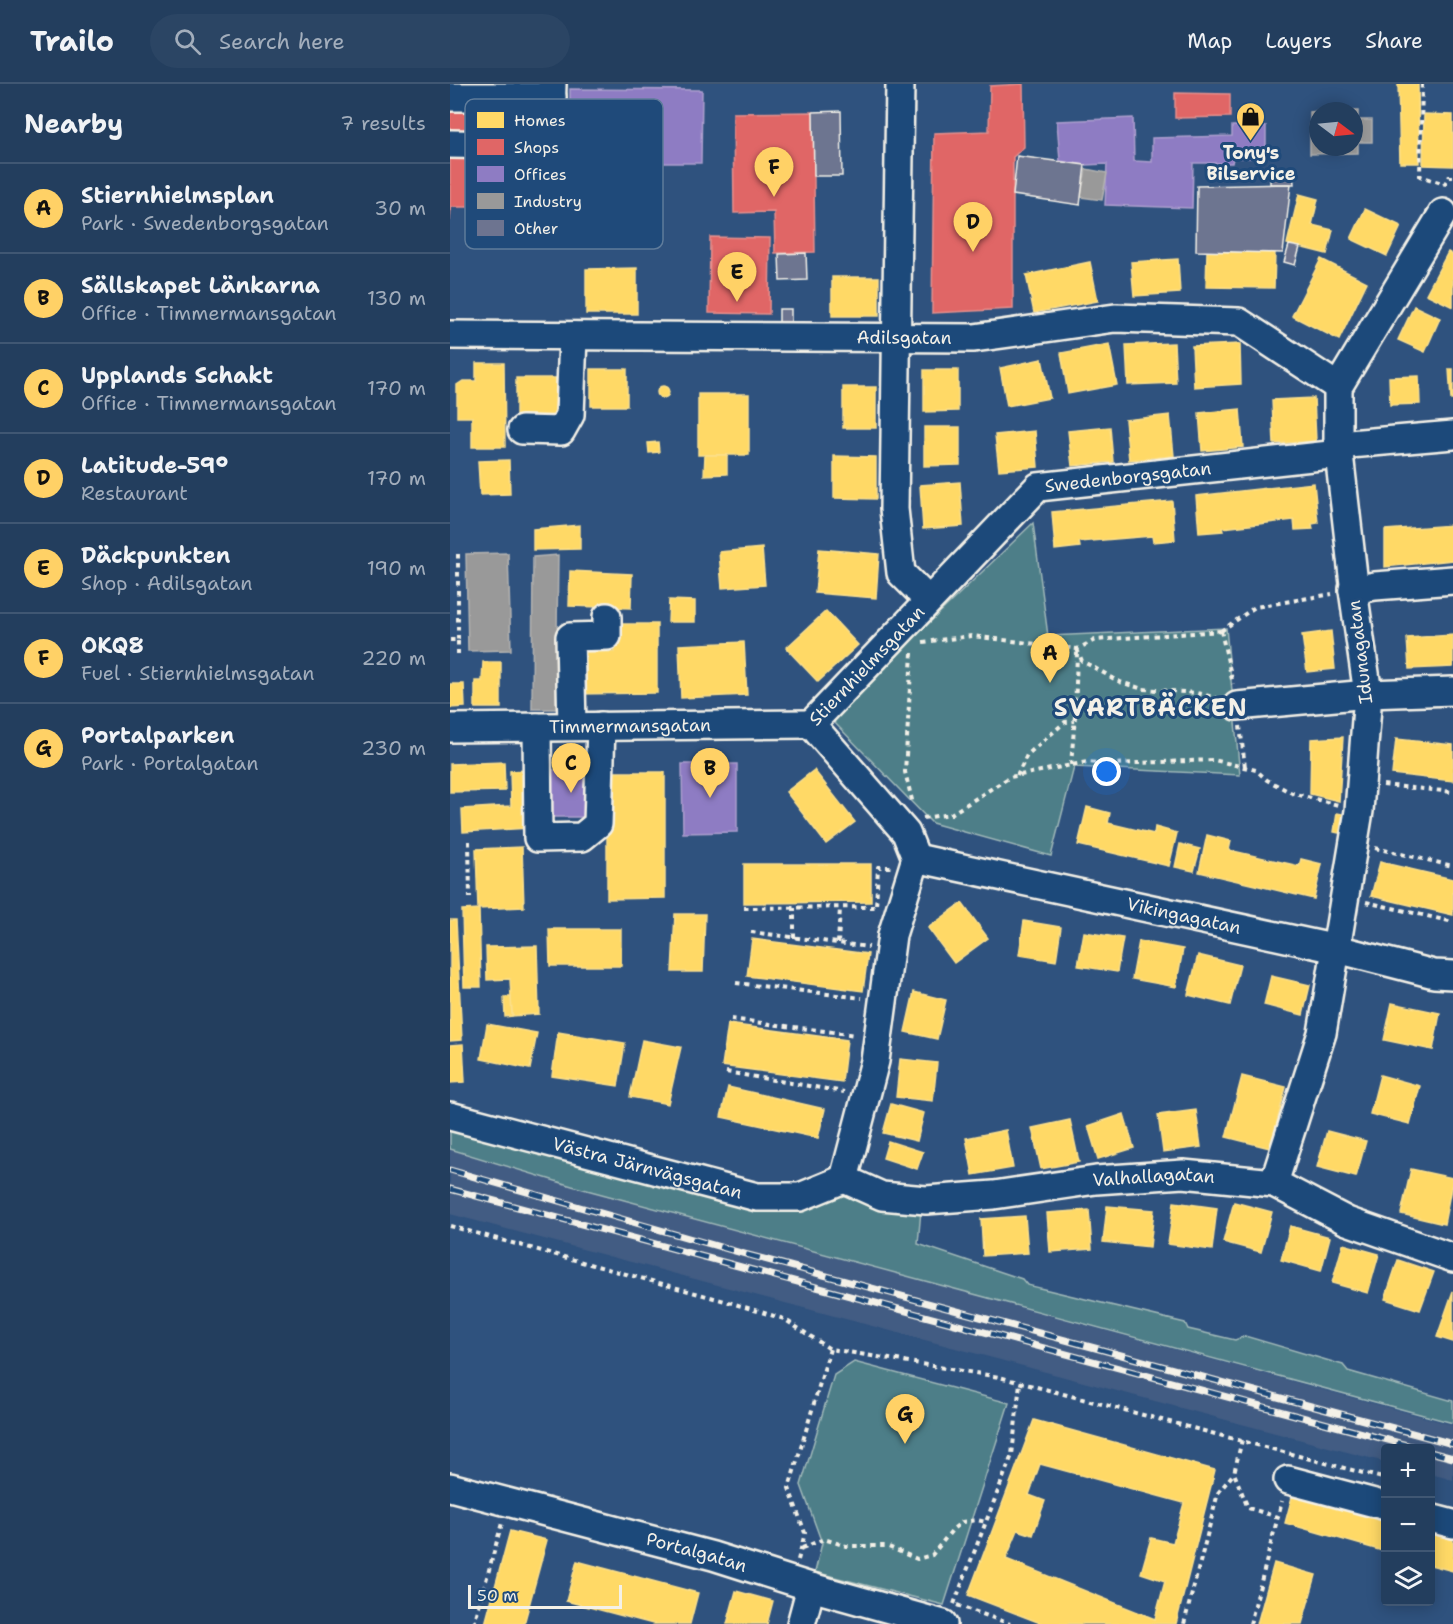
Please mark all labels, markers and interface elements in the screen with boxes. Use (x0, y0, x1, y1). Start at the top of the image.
search box (150, 14, 570, 68)
text: Trailo (30, 22, 114, 60)
icon: search (171, 25, 204, 58)
text: Search here (219, 27, 345, 56)
text: Map (1187, 27, 1232, 55)
text: Layers (1265, 27, 1332, 55)
text: Share (1365, 27, 1423, 55)
legend (465, 99, 663, 249)
shop icon: Tony's Bilservice (1235, 100, 1267, 142)
north arrow (1309, 102, 1363, 156)
text: Nearby (24, 106, 123, 141)
text: 7 results (340, 110, 426, 136)
text: Homes (514, 110, 566, 131)
text: Shops (514, 137, 559, 158)
place label: Tony's Bilservice (1207, 141, 1296, 186)
pin: F (754, 147, 794, 197)
text: Offices (514, 164, 567, 185)
text: Stiernhielmsplan (81, 181, 274, 210)
text: Industry (514, 191, 582, 212)
text: A (36, 195, 51, 221)
text: 30 m (374, 195, 426, 221)
pin: D (954, 202, 992, 252)
text: Park · Swedenborgsgatan (81, 210, 329, 236)
text: Other (514, 218, 558, 239)
pin: E (718, 252, 756, 302)
text: Sällskapet Länkarna (81, 271, 320, 300)
text: B (37, 285, 50, 311)
text: 130 m (367, 285, 426, 311)
text: Office · Timmermansgatan (81, 300, 337, 326)
street label: Adilsgatan (856, 325, 952, 350)
text: Upplands Schakt (81, 361, 273, 390)
text: C (37, 375, 50, 401)
text: 170 m (367, 375, 426, 401)
text: Office · Timmermansgatan (81, 390, 337, 416)
text: Latitude-59° (81, 451, 228, 480)
street label: Swedenborgsgatan (1044, 456, 1212, 498)
text: D (36, 465, 51, 491)
text: 170 m (367, 465, 426, 491)
text: Restaurant (81, 480, 188, 506)
text: Däckpunkten (81, 541, 230, 570)
text: E (37, 555, 50, 581)
text: 190 m (367, 555, 426, 581)
text: Shop · Adilsgatan (81, 570, 252, 596)
street label: Idunagatan (1342, 599, 1378, 705)
street label: Stiernhielmsgatan (804, 600, 930, 731)
text: OKQ8 (81, 631, 144, 660)
pin: A (1030, 634, 1070, 683)
text: F (38, 645, 49, 671)
text: 220 m (362, 645, 426, 671)
text: Fuel · Stiernhielmsgatan (81, 660, 315, 686)
district label: SVARTBÄCKEN (1054, 692, 1248, 724)
street label: Timmermansgatan (549, 713, 711, 739)
text: Portalparken (81, 721, 234, 750)
text: G (35, 735, 52, 761)
text: 230 m (361, 735, 426, 761)
pin: C (552, 744, 590, 793)
pin: B (690, 748, 730, 798)
text: Park · Portalgatan (81, 750, 258, 776)
your location (1092, 757, 1121, 786)
street label: Vikingagatan (1124, 892, 1243, 940)
street label: Västra Järnvägsgatan (550, 1132, 745, 1205)
street label: Valhallagatan (1092, 1162, 1216, 1192)
pin: G (886, 1394, 924, 1444)
map controls (1381, 1444, 1435, 1606)
button: + (1381, 1444, 1435, 1498)
button: − (1381, 1498, 1435, 1552)
street label: Portalgatan (643, 1527, 750, 1578)
button: layers (1381, 1552, 1435, 1606)
scale bar (468, 1582, 622, 1610)
text: 50 m (477, 1585, 517, 1606)

